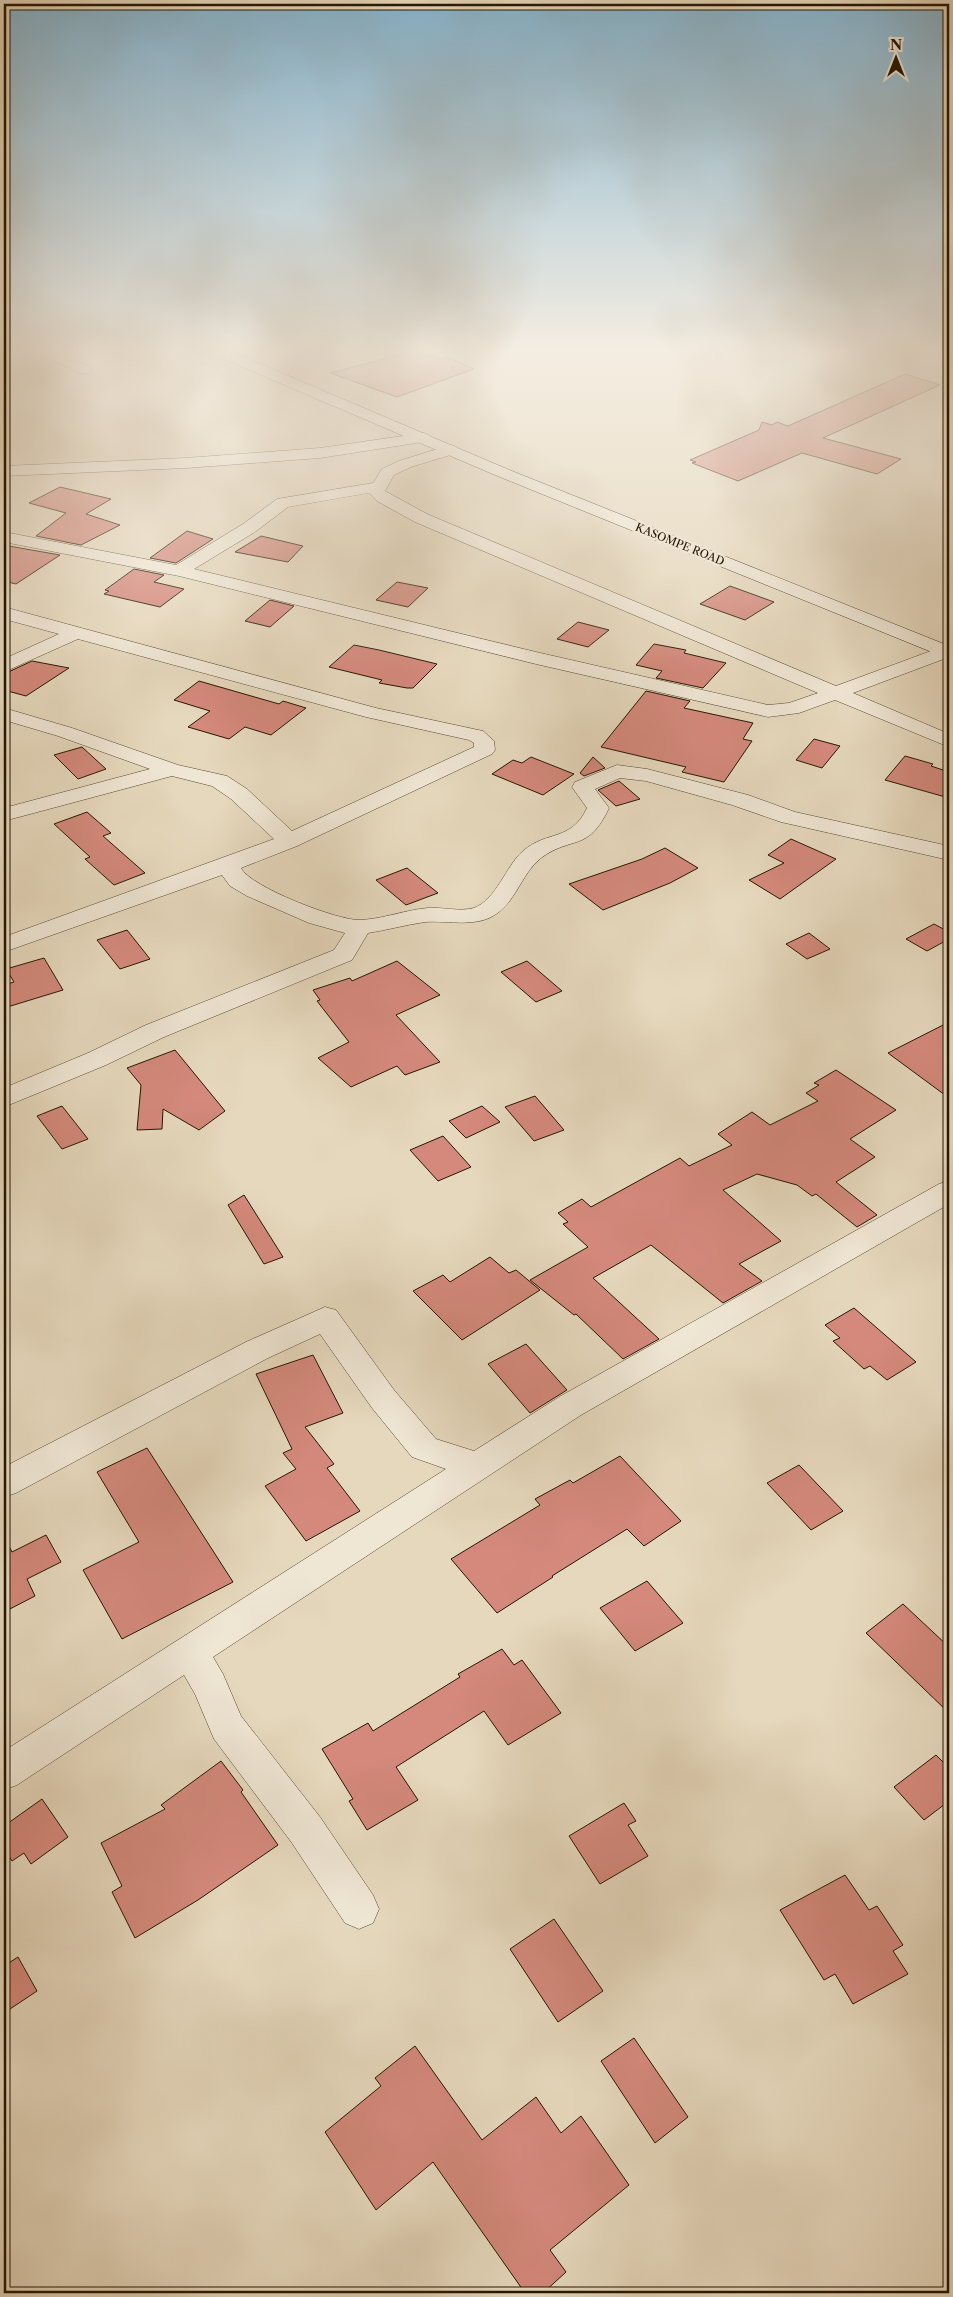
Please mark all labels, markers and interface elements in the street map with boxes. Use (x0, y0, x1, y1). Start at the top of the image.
north arrow (870, 32, 920, 82)
text: N (890, 36, 902, 54)
street label: KASOMPE ROAD (633, 520, 727, 568)

